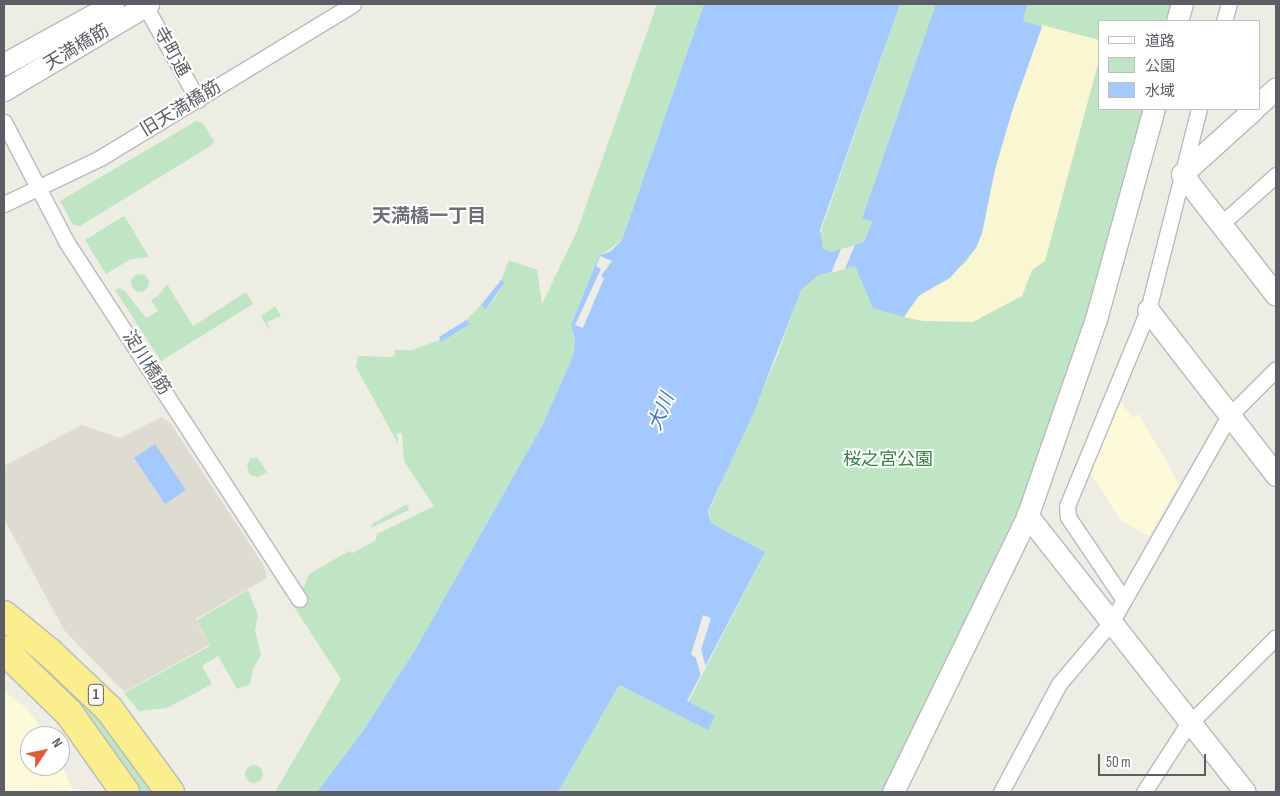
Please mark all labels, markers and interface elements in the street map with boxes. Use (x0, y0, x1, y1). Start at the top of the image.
street label: 天満橋筋 (41, 20, 113, 76)
legend (1098, 20, 1260, 110)
street label: 寺町通 (148, 23, 194, 81)
text: 道路 (1145, 32, 1175, 51)
text: 公園 (1145, 57, 1175, 76)
street label: 旧天満橋筋 (137, 77, 225, 141)
text: 水域 (1145, 82, 1175, 101)
district label: 天満橋一丁目 (372, 206, 486, 228)
street label: 淀川橋筋 (117, 327, 175, 399)
water label: 大川 (644, 390, 680, 434)
park label: 桜之宮公園 (843, 449, 933, 471)
road number: 1 (87, 682, 105, 708)
north arrow (20, 726, 70, 776)
text: N (48, 735, 66, 751)
scale bar (1100, 744, 1208, 776)
text: 50 m (1106, 753, 1131, 772)

